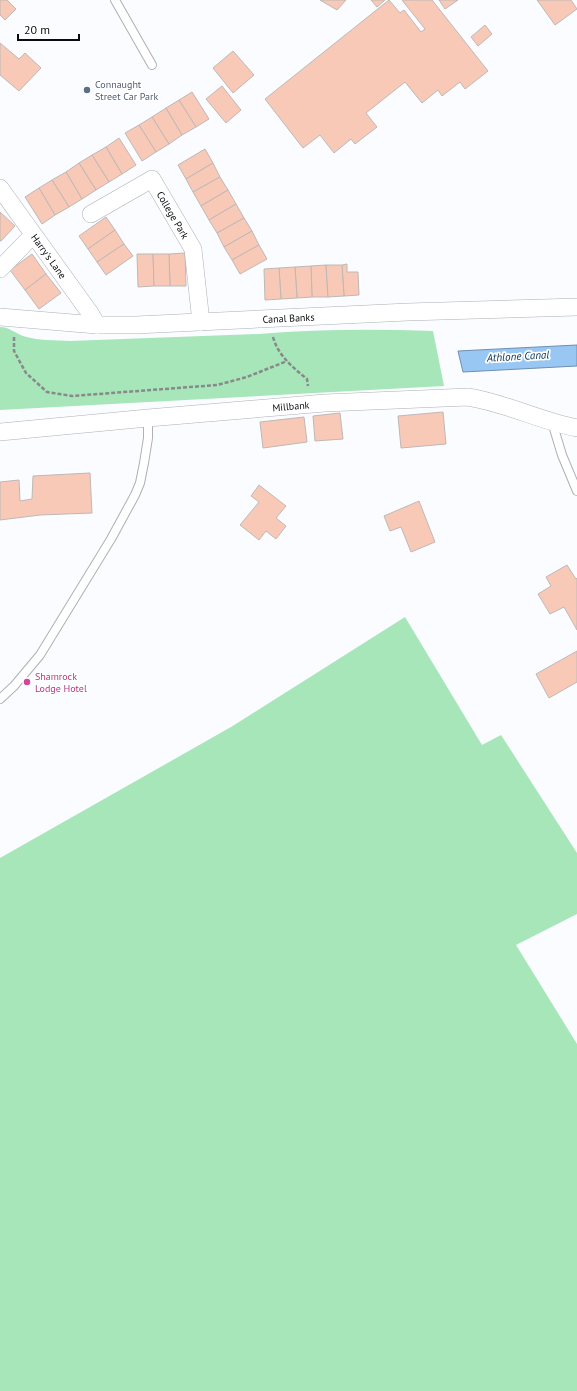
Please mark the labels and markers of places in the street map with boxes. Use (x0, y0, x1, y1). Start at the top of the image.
place label: Connaught Street Car Park (95, 78, 158, 103)
marker: Connaught Street Car Park (82, 85, 92, 95)
place label: Shamrock Lodge Hotel (35, 670, 87, 695)
marker: Shamrock Lodge Hotel (22, 677, 32, 687)

